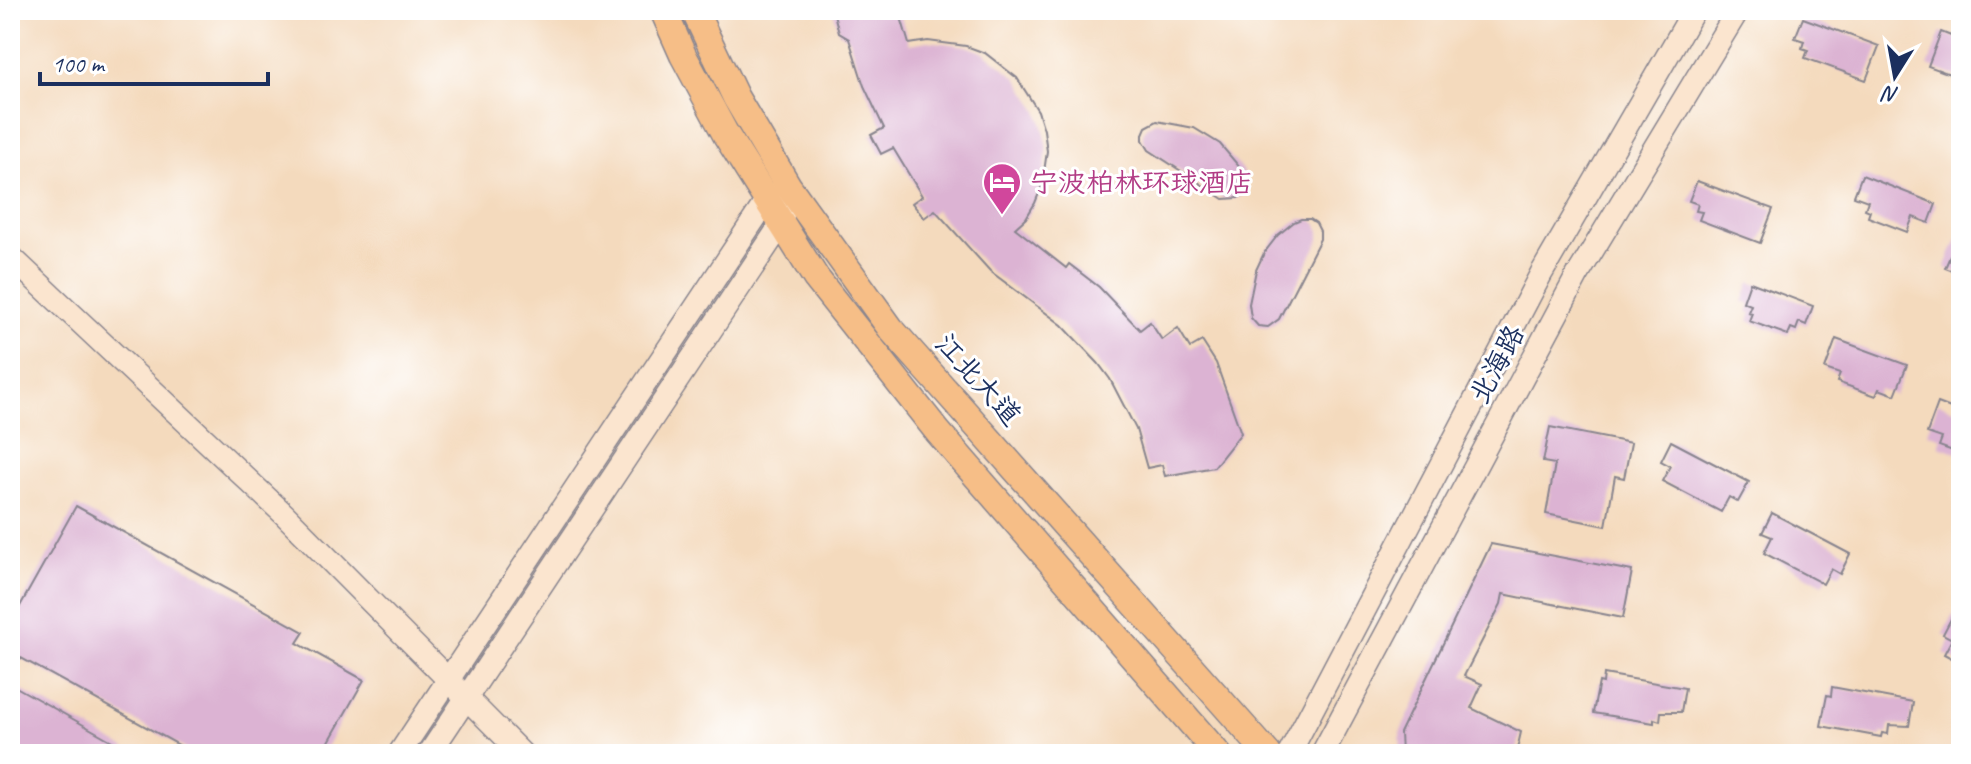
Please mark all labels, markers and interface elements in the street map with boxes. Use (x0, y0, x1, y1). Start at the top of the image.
scale bar (40, 36, 268, 86)
north arrow (1855, 36, 1935, 116)
text: 100 m (52, 49, 106, 79)
text: N (1879, 79, 1901, 110)
hotel icon: 宁波柏林环球酒店 (981, 161, 1023, 216)
place label: 宁波柏林环球酒店 (1030, 165, 1254, 200)
street label: 北海路 (1461, 319, 1532, 410)
street label: 江北大道 (928, 326, 1029, 433)

